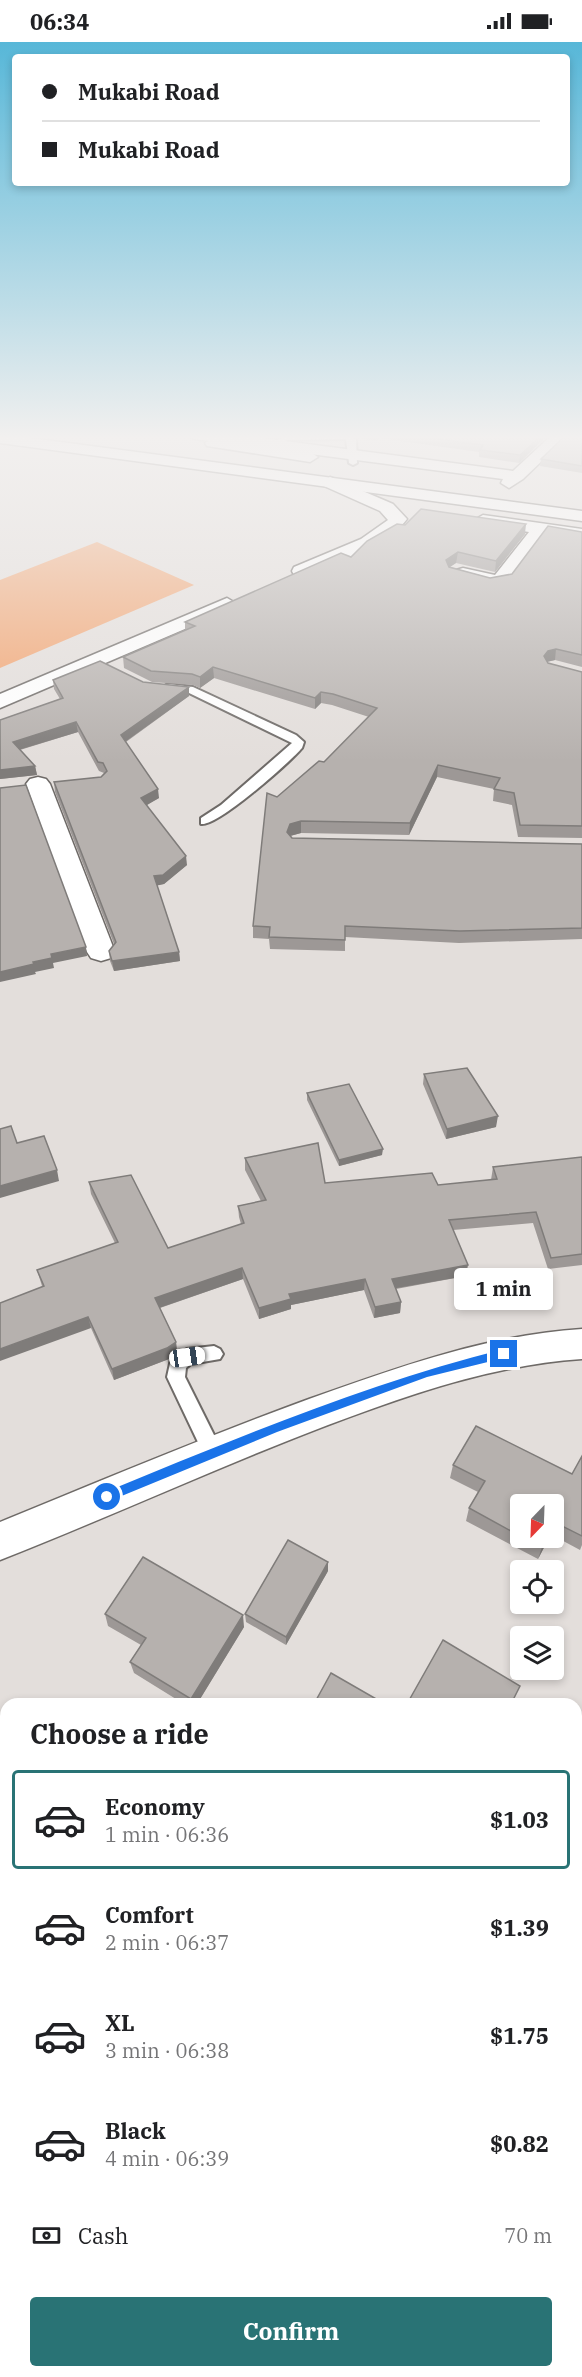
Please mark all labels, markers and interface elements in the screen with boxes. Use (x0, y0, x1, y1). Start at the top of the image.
text: 06:34 (30, 7, 89, 36)
text: Mukabi Road (78, 77, 220, 106)
text: Mukabi Road (78, 135, 220, 164)
callout: 1 min (454, 1267, 554, 1309)
text: 1 min (476, 1275, 532, 1302)
route end (490, 1340, 517, 1367)
car (168, 1346, 206, 1368)
route start (93, 1483, 120, 1510)
north arrow (510, 1494, 564, 1548)
map controls (510, 1494, 564, 1680)
button: locate (510, 1560, 564, 1614)
button: layers (510, 1626, 564, 1680)
text: Choose a ride (30, 1716, 209, 1751)
text: Economy (105, 1792, 205, 1821)
icon: car (33, 1793, 87, 1847)
text: $1.03 (490, 1805, 549, 1834)
text: 1 min · 06:36 (105, 1821, 229, 1848)
text: Comfort (105, 1900, 194, 1929)
icon: car (33, 1901, 87, 1955)
text: $1.39 (490, 1913, 549, 1942)
text: 2 min · 06:37 (105, 1929, 229, 1956)
text: XL (105, 2008, 135, 2037)
icon: car (33, 2009, 87, 2063)
text: $1.75 (490, 2021, 549, 2050)
text: 3 min · 06:38 (105, 2037, 229, 2064)
text: Black (105, 2116, 166, 2145)
icon: car (33, 2117, 87, 2171)
text: $0.82 (490, 2129, 549, 2158)
text: 4 min · 06:39 (105, 2145, 229, 2172)
icon: cash (30, 2219, 63, 2252)
text: Cash (78, 2221, 129, 2250)
text: 70 m (504, 2222, 552, 2249)
button: Confirm (30, 2297, 552, 2366)

